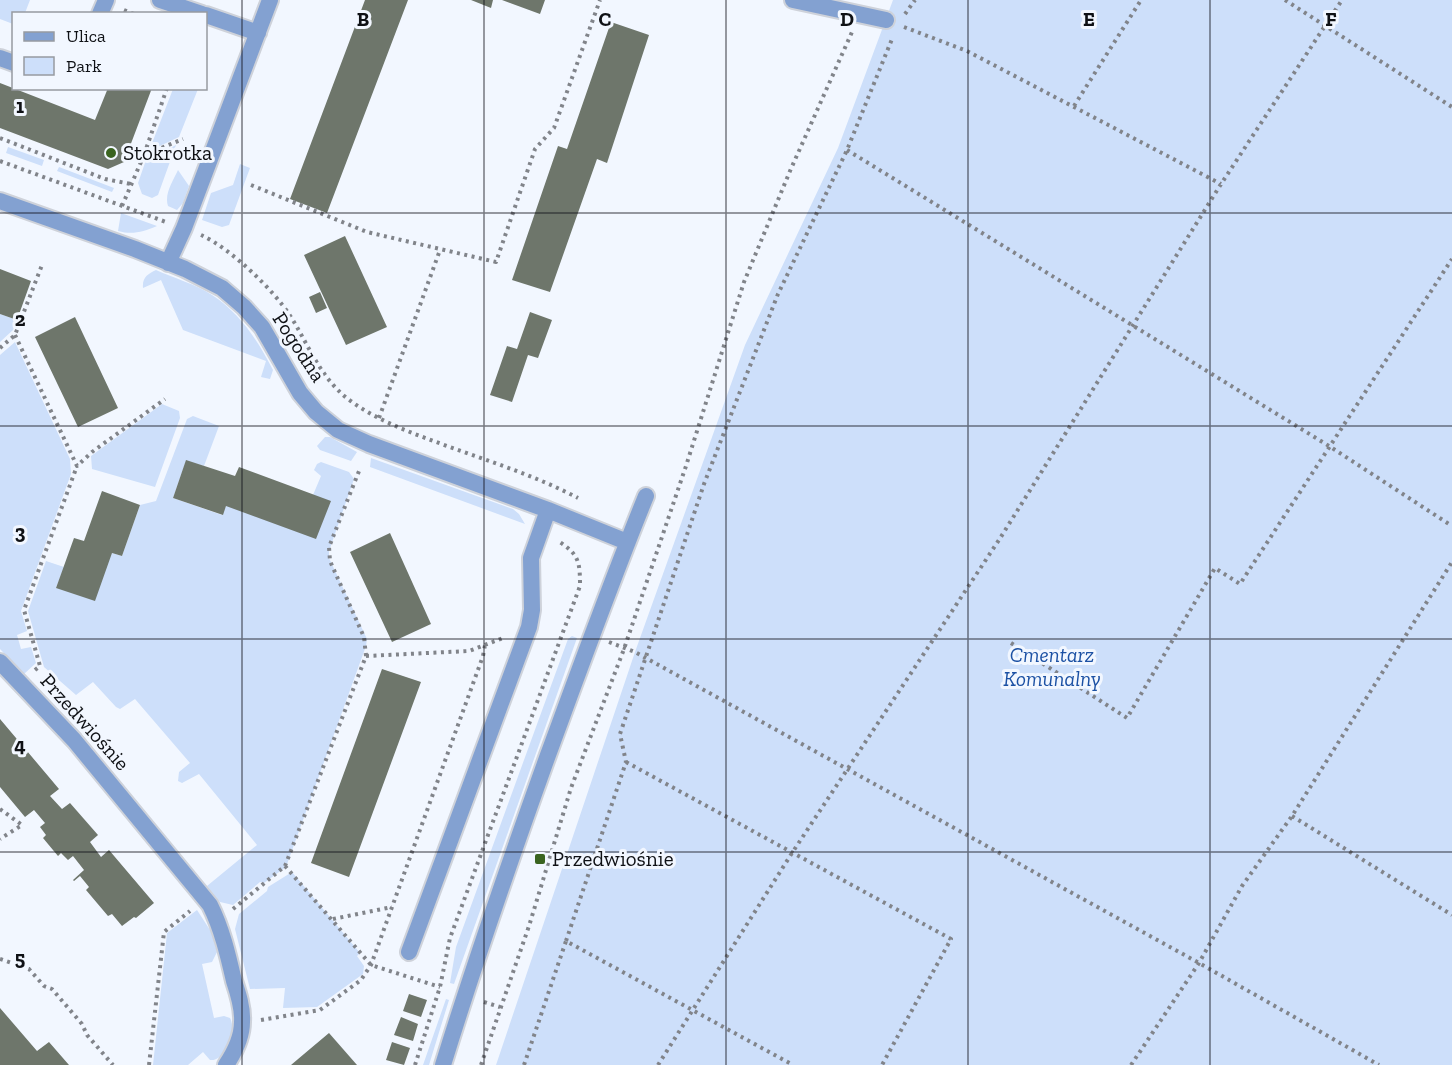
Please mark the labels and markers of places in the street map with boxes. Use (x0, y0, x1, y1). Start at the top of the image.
place label: Stokrotka (123, 140, 212, 165)
marker: Stokrotka (104, 146, 118, 160)
place label: Przedwiośnie (552, 846, 674, 871)
marker: Przedwiośnie (533, 852, 547, 866)

